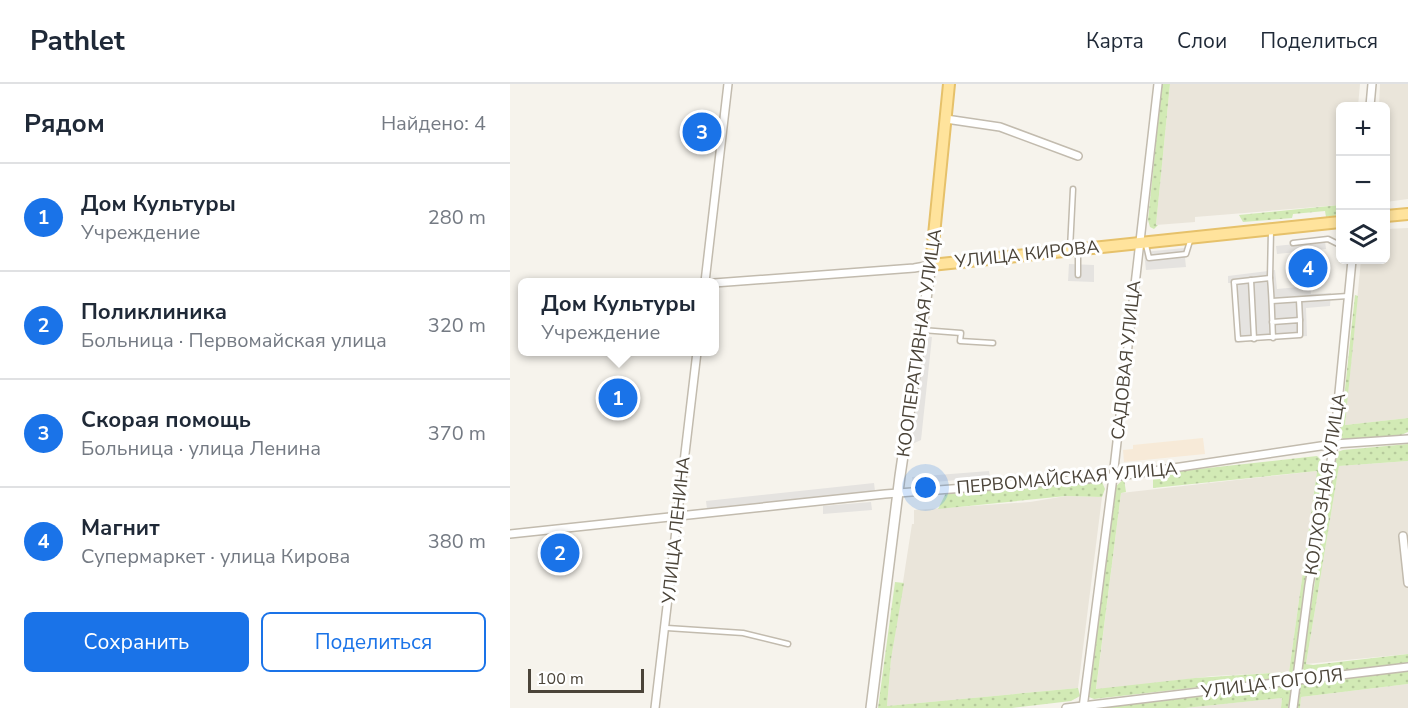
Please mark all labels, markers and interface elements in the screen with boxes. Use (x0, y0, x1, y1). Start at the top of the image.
text: Pathlet (30, 22, 125, 60)
text: Карта (1086, 27, 1144, 55)
text: Слои (1177, 27, 1227, 55)
text: Поделиться (1260, 27, 1378, 55)
map controls (1336, 102, 1390, 264)
button: + (1336, 102, 1390, 156)
text: Рядом (24, 106, 105, 141)
text: Найдено: 4 (381, 110, 486, 137)
pin: 3 (682, 110, 722, 154)
button: − (1336, 156, 1390, 210)
text: Дом Культуры (81, 189, 236, 219)
text: 1 (38, 204, 50, 231)
text: 280 m (428, 204, 486, 231)
button: layers (1336, 210, 1390, 264)
text: Учреждение (81, 219, 200, 246)
street label: КООПЕРАТИВНАЯ УЛИЦА (891, 227, 947, 459)
street label: УЛИЦА КИРОВА (953, 234, 1100, 274)
pin: 4 (1288, 246, 1328, 291)
popup (518, 278, 719, 356)
street label: САДОВАЯ УЛИЦА (1106, 279, 1146, 441)
text: Дом Культуры (541, 289, 696, 319)
text: Поликлиника (81, 297, 227, 327)
text: 2 (38, 312, 50, 339)
text: 320 m (428, 312, 486, 339)
text: Учреждение (541, 319, 660, 346)
text: Больница · Первомайская улица (81, 327, 387, 354)
pin: 1 (598, 376, 638, 420)
street label: КОЛХОЗНАЯ УЛИЦА (1299, 391, 1351, 577)
text: Скорая помощь (81, 405, 251, 435)
text: 3 (38, 420, 50, 447)
text: 370 m (428, 420, 486, 447)
text: Больница · улица Ленина (81, 435, 321, 462)
street label: УЛИЦА ЛЕНИНА (656, 455, 696, 606)
street label: ПЕРВОМАЙСКАЯ УЛИЦА (955, 456, 1179, 500)
your location (911, 473, 940, 502)
text: Магнит (81, 513, 160, 543)
text: 4 (38, 528, 50, 555)
text: 380 m (428, 528, 486, 555)
pin: 2 (541, 530, 580, 576)
text: Супермаркет · улица Кирова (81, 543, 350, 570)
button: Сохранить (24, 612, 249, 672)
button: Поделиться (261, 612, 486, 672)
street label: УЛИЦА ГОГОЛЯ (1199, 662, 1344, 704)
scale bar (528, 666, 644, 694)
text: 100 m (537, 668, 584, 690)

